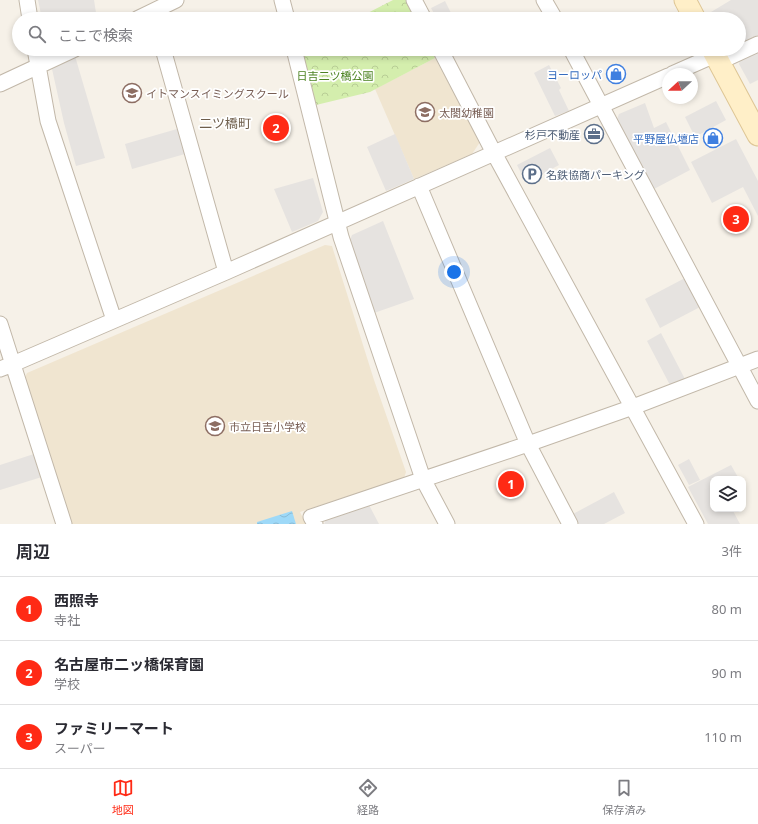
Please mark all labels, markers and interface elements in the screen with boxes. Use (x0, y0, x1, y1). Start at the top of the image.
search box (12, 12, 746, 56)
icon: search (26, 23, 48, 45)
text: ここで検索 (58, 25, 133, 45)
shop icon: ヨーロッパ (605, 63, 627, 85)
place label: ヨーロッパ (547, 67, 602, 82)
park label: 日吉二ツ橋公園 (297, 68, 374, 83)
north arrow (662, 68, 698, 104)
school or university icon: イトマンスイミングスクール (121, 82, 143, 104)
place label: イトマンスイミングスクール (146, 86, 289, 101)
school or university icon: 太閤幼稚園 (414, 101, 436, 123)
place label: 太閤幼稚園 (439, 105, 494, 120)
pin: 2 (263, 113, 289, 143)
district label: 二ツ橋町 (199, 114, 251, 132)
office icon: 杉戸不動産 (583, 123, 605, 145)
place label: 杉戸不動産 (525, 127, 580, 142)
shop icon: 平野屋仏壇店 (702, 127, 724, 149)
place label: 平野屋仏壇店 (633, 131, 699, 146)
parking icon: 名鉄協商パーキング (521, 163, 543, 185)
place label: 名鉄協商パーキング (546, 167, 645, 182)
pin: 3 (723, 204, 749, 234)
your location (444, 262, 464, 282)
school or university icon: 市立日吉小学校 (204, 415, 226, 437)
place label: 市立日吉小学校 (229, 419, 306, 434)
pin: 1 (498, 469, 524, 499)
map controls (710, 476, 746, 512)
button: layers (710, 476, 746, 512)
text: 周辺 (16, 540, 50, 563)
text: 3件 (722, 542, 742, 560)
text: 西照寺 (54, 590, 99, 610)
text: 1 (25, 600, 33, 618)
text: 80 m (712, 600, 742, 618)
text: 寺社 (54, 611, 80, 629)
text: 名古屋市二ッ橋保育園 (54, 654, 204, 674)
text: 2 (25, 664, 33, 682)
text: 90 m (712, 664, 742, 682)
text: 学校 (54, 675, 80, 693)
text: ファミリーマート (54, 718, 174, 738)
text: 3 (25, 728, 33, 746)
text: 110 m (704, 728, 742, 746)
text: スーパー (54, 739, 106, 757)
tab: 地図 (112, 777, 134, 817)
tab: 経路 (357, 777, 379, 817)
tab: 保存済み (602, 777, 646, 817)

